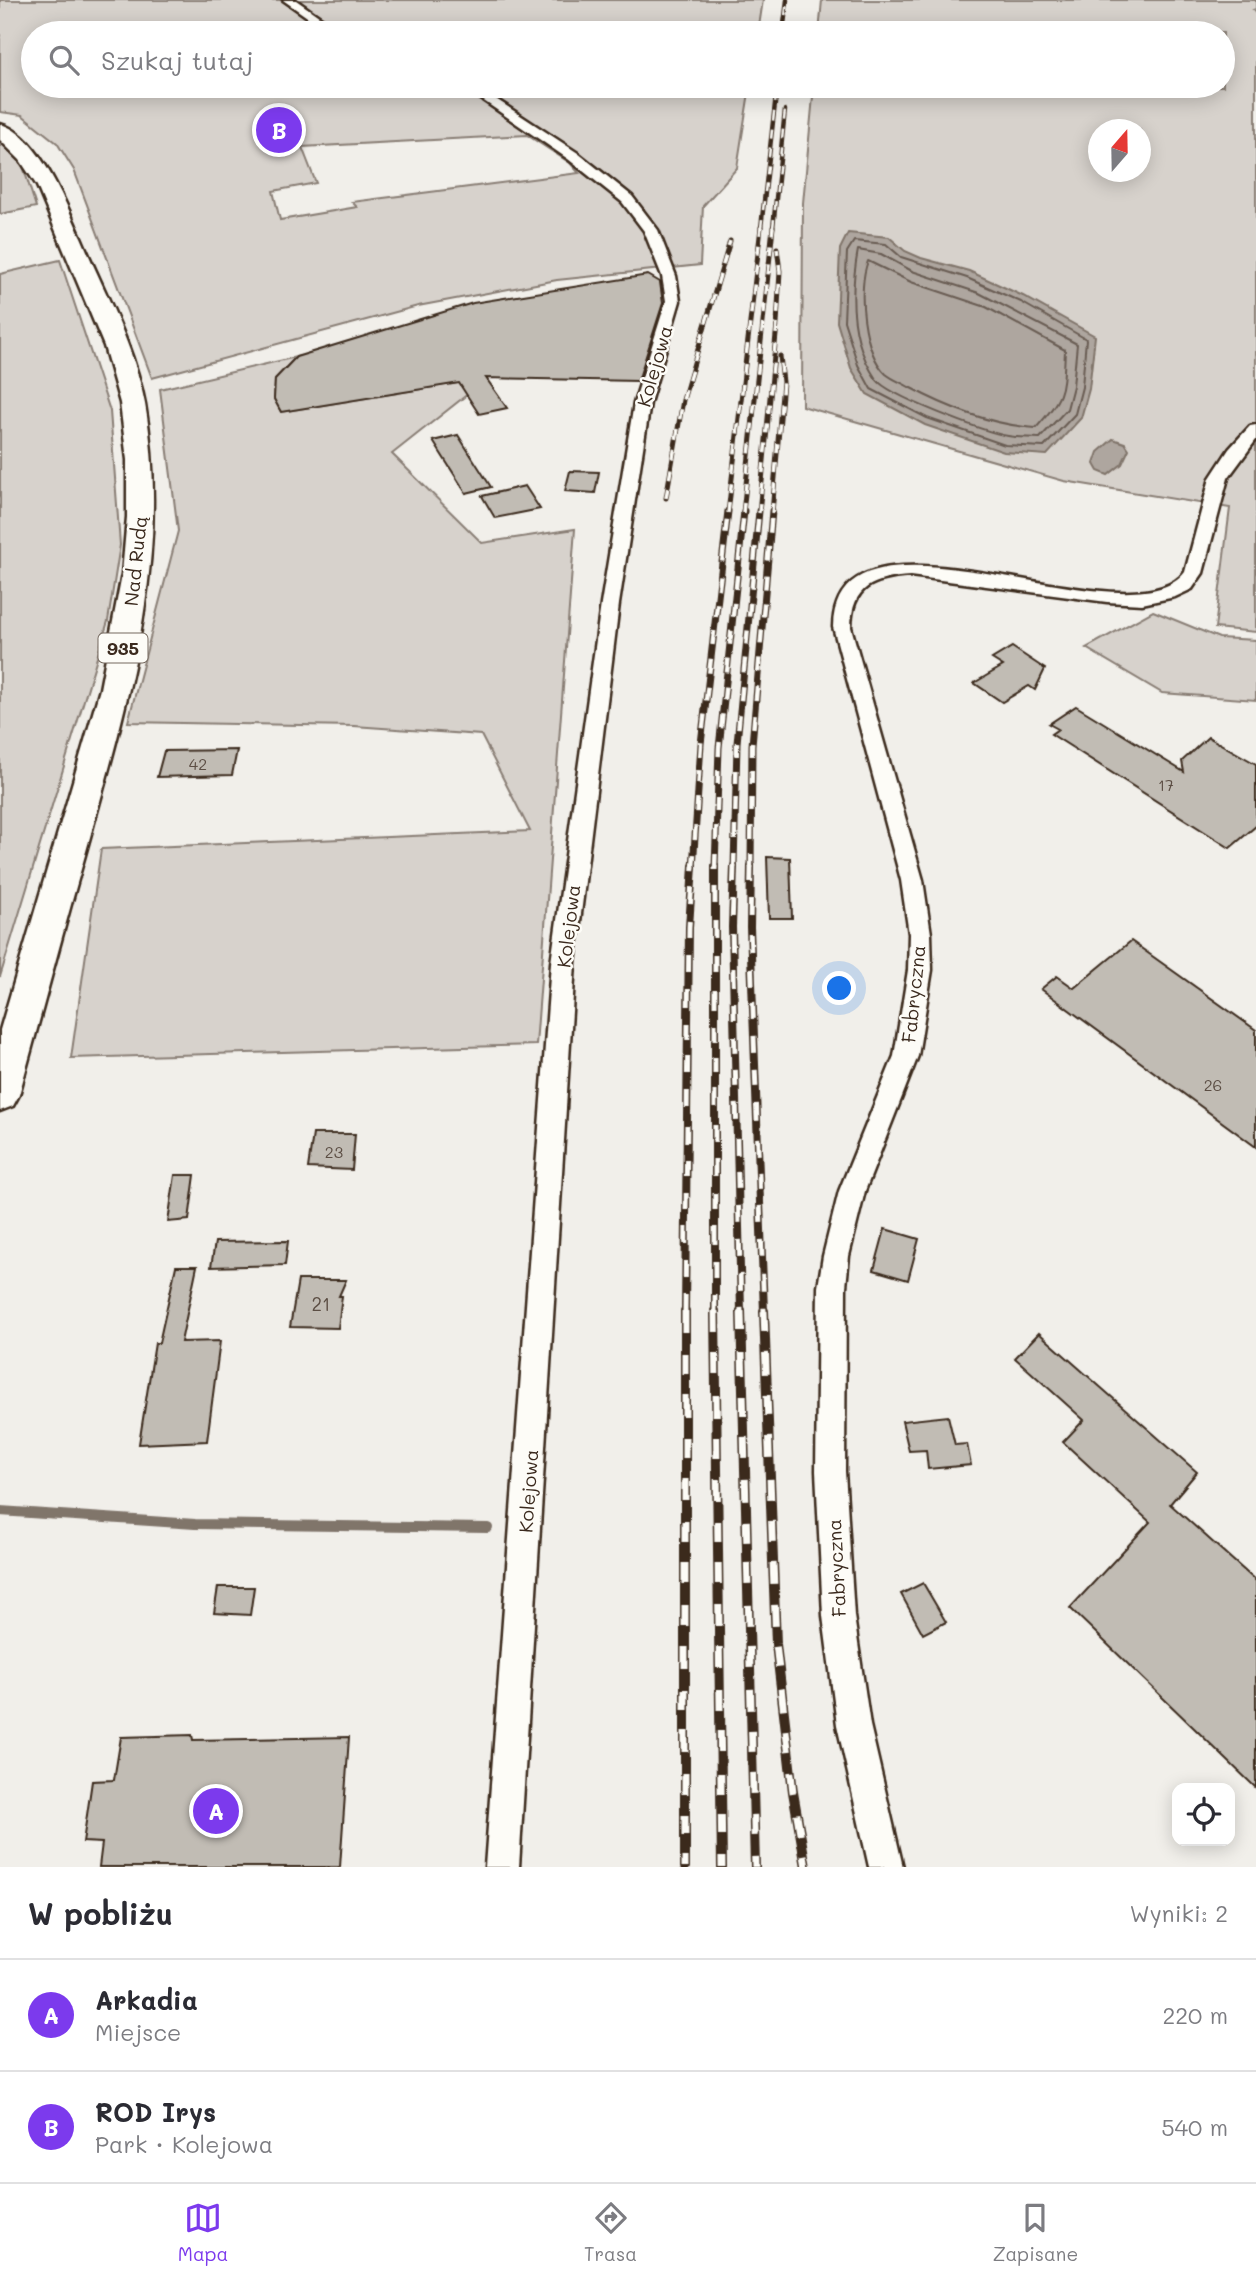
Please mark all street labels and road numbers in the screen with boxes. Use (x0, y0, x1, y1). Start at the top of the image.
street label: Kolejowa (630, 322, 678, 410)
street label: Nad Rudą (118, 515, 152, 607)
road number: 935 (99, 634, 148, 662)
street label: Kolejowa (551, 883, 585, 969)
street label: Fabryczna (895, 944, 931, 1044)
street label: Kolejowa (513, 1448, 543, 1534)
street label: Fabryczna (821, 1518, 851, 1618)

